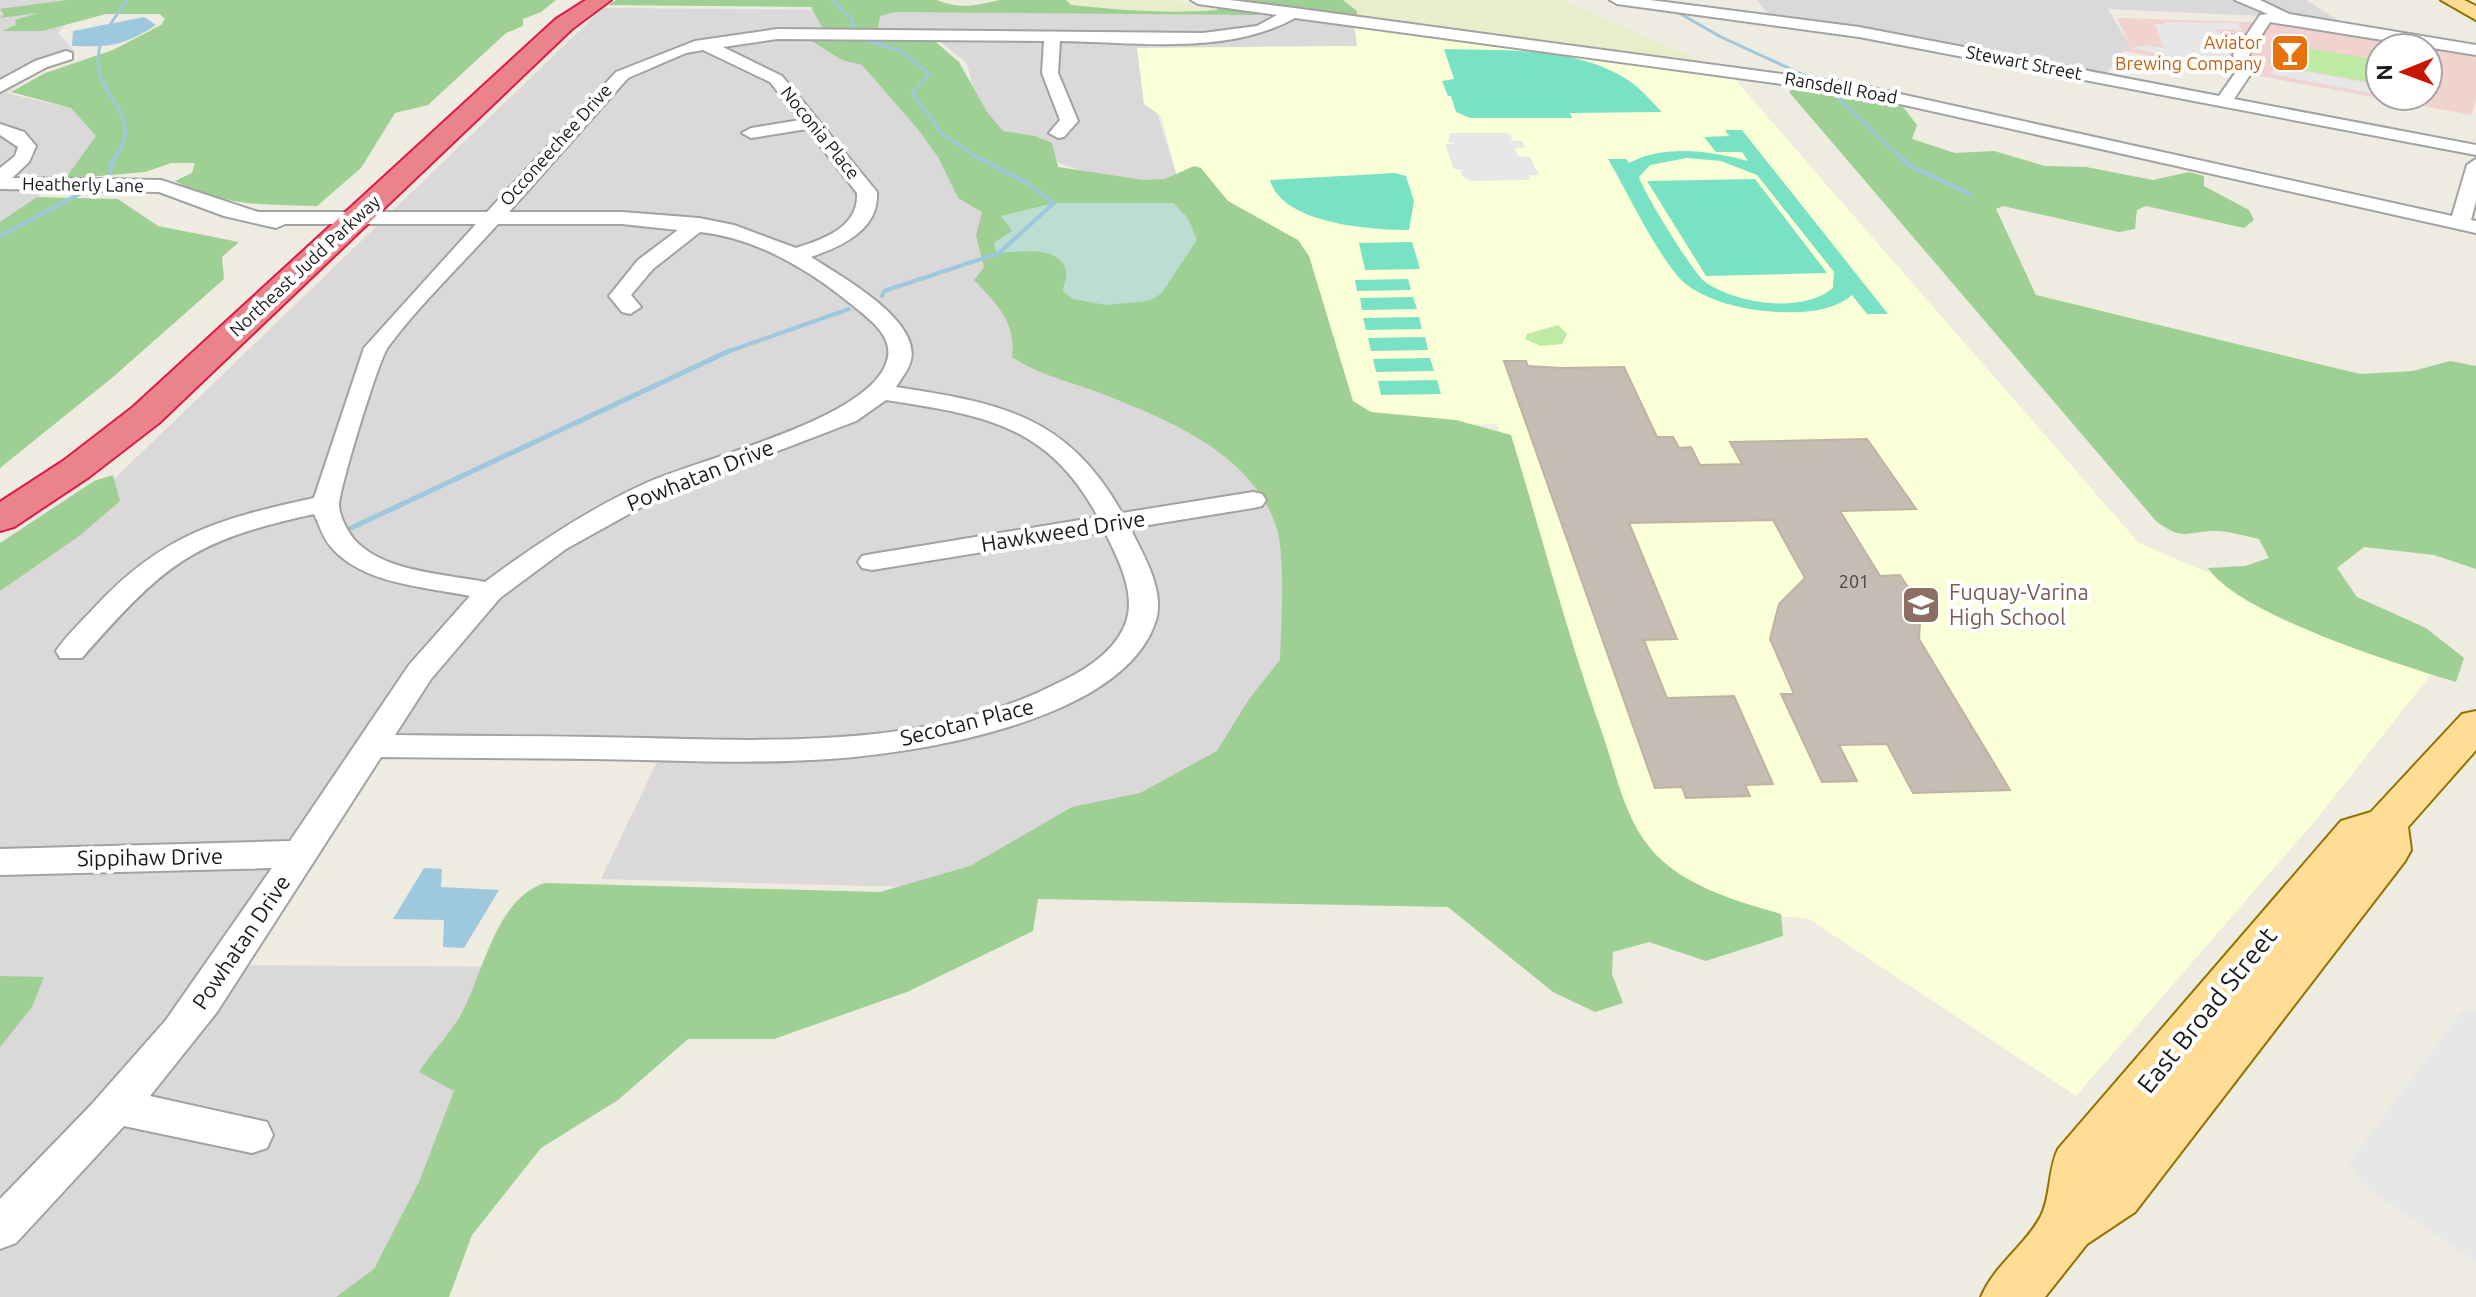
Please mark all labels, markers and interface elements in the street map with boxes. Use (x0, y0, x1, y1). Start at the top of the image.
place label: Aviator Brewing Company (2115, 32, 2262, 73)
bar icon: Aviator Brewing Company (2269, 32, 2311, 74)
north arrow (2364, 32, 2444, 112)
street label: Stewart Street (1964, 41, 2084, 83)
text: N (2371, 64, 2396, 81)
street label: Ransdell Road (1783, 67, 1899, 107)
street label: Occoneechee Drive (495, 79, 615, 209)
street label: Noconia Place (777, 82, 864, 183)
street label: Heatherly Lane (22, 173, 144, 195)
street label: Northeast Judd Parkway (225, 190, 384, 340)
street label: Powhatan Drive (623, 434, 777, 515)
street label: Hawkweed Drive (979, 505, 1147, 556)
house number: 201 (1839, 571, 1869, 591)
place label: Fuquay-Varina High School (1949, 579, 2089, 629)
school or university icon: Fuquay-Varina High School (1900, 584, 1942, 626)
street label: Secotan Place (897, 693, 1036, 750)
street label: Sippihaw Drive (77, 843, 223, 870)
street label: Powhatan Drive (187, 870, 295, 1013)
street label: East Broad Street (2131, 921, 2282, 1098)

